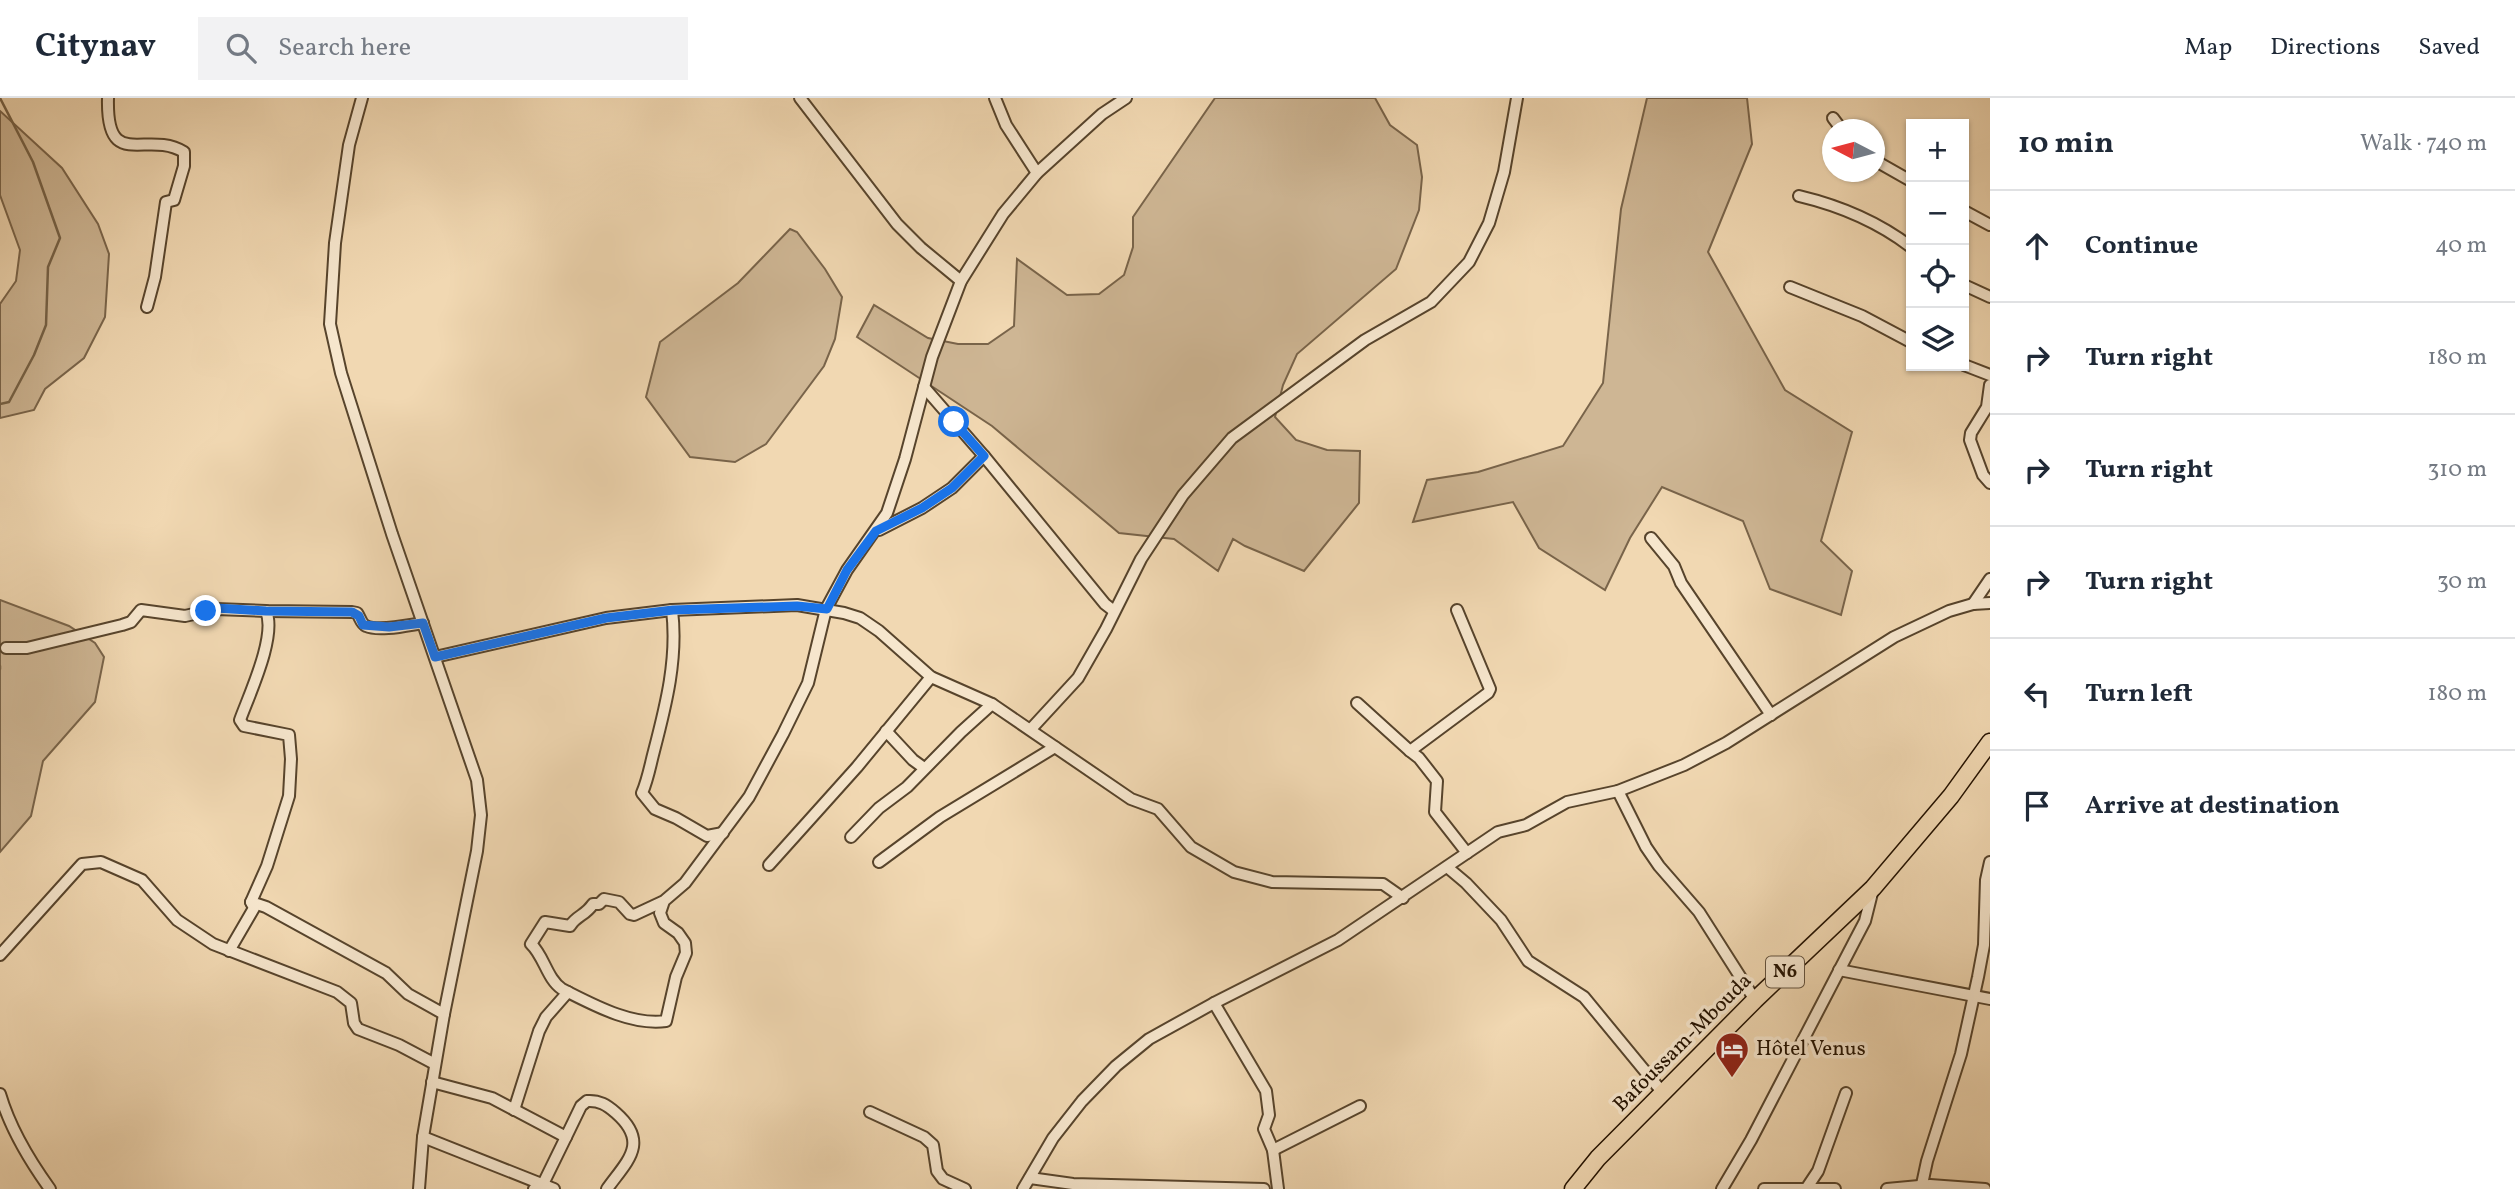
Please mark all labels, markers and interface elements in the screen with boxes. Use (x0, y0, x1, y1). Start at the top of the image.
search box (198, 17, 688, 80)
text: Citynav (35, 25, 156, 71)
icon: search (222, 29, 260, 67)
text: Search here (278, 30, 411, 66)
text: Map (2184, 31, 2232, 65)
text: Directions (2270, 31, 2380, 65)
text: Saved (2418, 31, 2480, 65)
north arrow (1822, 119, 1885, 182)
map controls (1906, 119, 1969, 371)
button: + (1906, 119, 1969, 182)
text: 10 min (2018, 123, 2114, 165)
text: Walk · 740 m (2360, 128, 2487, 160)
button: − (1906, 182, 1969, 245)
icon: ahead (2018, 227, 2056, 265)
text: Continue (2085, 228, 2198, 264)
text: 40 m (2435, 230, 2487, 262)
button: locate (1906, 245, 1969, 308)
button: layers (1906, 308, 1969, 371)
icon: right (2018, 339, 2056, 377)
text: Turn right (2085, 340, 2213, 376)
text: 180 m (2428, 342, 2487, 374)
route start (938, 406, 969, 437)
icon: right (2018, 451, 2056, 489)
text: Turn right (2085, 452, 2213, 488)
text: 310 m (2427, 454, 2487, 486)
icon: right (2018, 563, 2056, 601)
text: Turn right (2085, 564, 2213, 600)
text: 30 m (2437, 566, 2487, 598)
route end (190, 595, 221, 626)
icon: left (2018, 675, 2056, 713)
text: Turn left (2085, 676, 2193, 712)
text: 180 m (2428, 678, 2487, 710)
icon: arrive (2018, 787, 2056, 825)
text: Arrive at destination (2085, 788, 2340, 824)
road number: N6 (1766, 957, 1804, 988)
street label: Bafoussam-Mbouda (1607, 967, 1759, 1119)
hotel icon: Hôtel Venus (1713, 1030, 1751, 1079)
place label: Hôtel Venus (1756, 1035, 1866, 1064)

